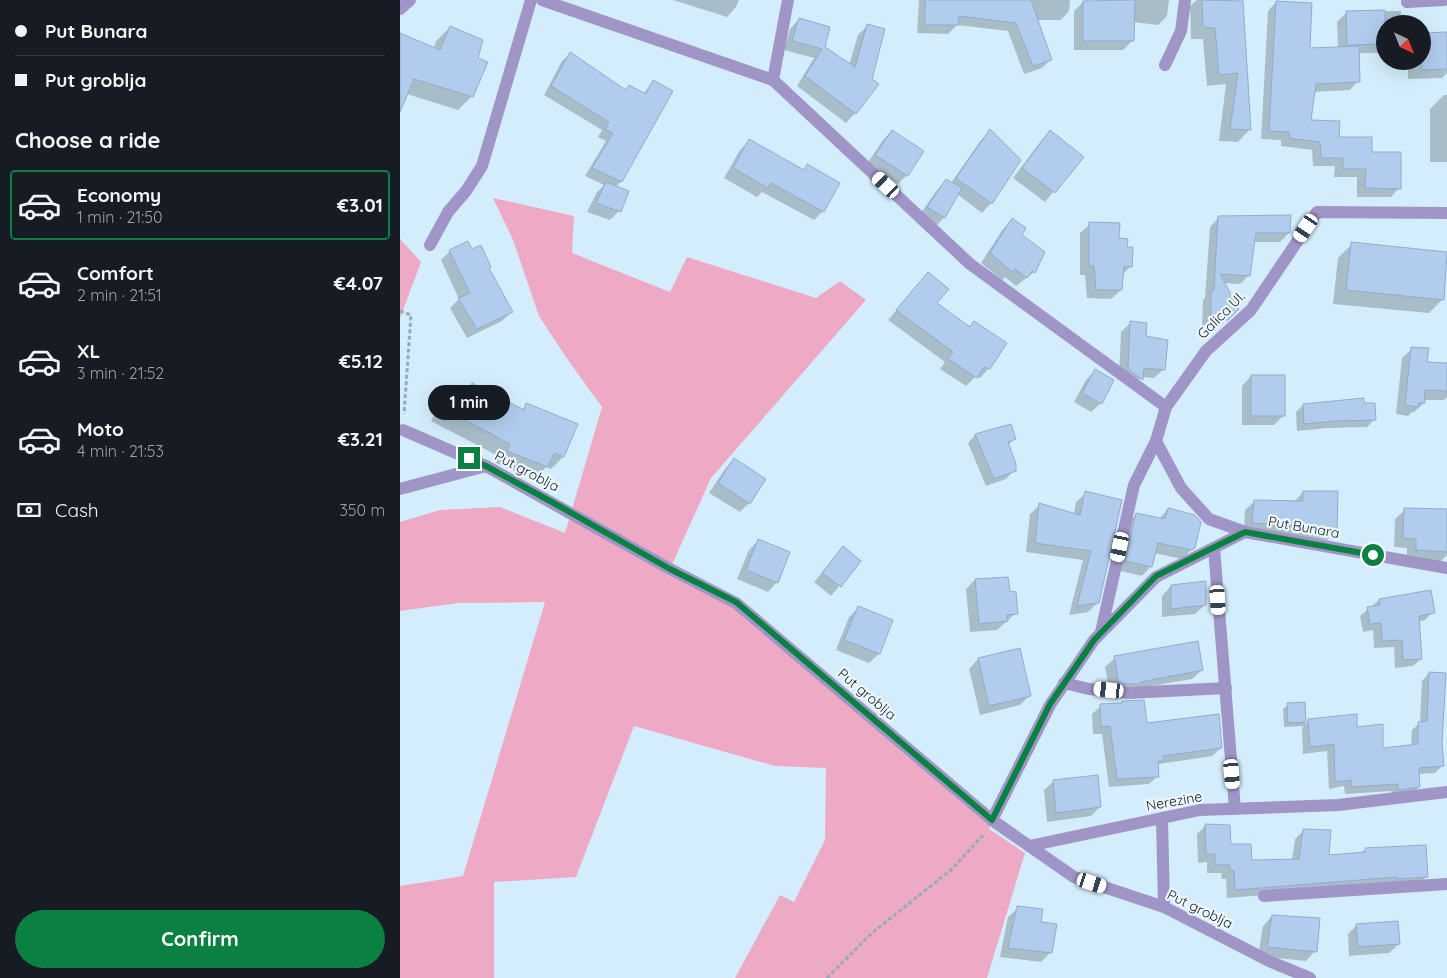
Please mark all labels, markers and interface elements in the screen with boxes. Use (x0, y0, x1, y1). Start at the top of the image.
north arrow (1376, 15, 1431, 70)
map controls (1376, 15, 1431, 70)
text: Put Bunara (45, 19, 147, 43)
text: Put groblja (45, 68, 146, 92)
text: Choose a ride (15, 126, 160, 154)
car (869, 169, 902, 201)
icon: car (17, 183, 62, 228)
text: Economy (77, 183, 161, 207)
text: €3.01 (337, 193, 383, 217)
text: 1 min · 21:50 (77, 207, 162, 227)
car (1291, 211, 1320, 245)
icon: car (17, 261, 62, 306)
text: Comfort (77, 261, 154, 285)
text: €4.07 (334, 271, 383, 295)
text: 2 min · 21:51 (77, 285, 162, 305)
street label: Galica Ul. (1193, 287, 1249, 343)
icon: car (17, 339, 62, 384)
text: XL (77, 339, 100, 363)
text: €5.12 (339, 349, 383, 373)
text: 3 min · 21:52 (77, 363, 164, 383)
callout: 1 min (428, 386, 510, 420)
text: 1 min (450, 392, 488, 412)
icon: car (17, 417, 62, 462)
text: Moto (77, 417, 124, 441)
text: €3.21 (338, 427, 383, 451)
text: 4 min · 21:53 (77, 441, 164, 461)
street label: Put groblja (491, 446, 563, 496)
route end (458, 447, 480, 469)
icon: cash (15, 496, 43, 524)
text: Cash (55, 498, 99, 522)
text: 350 m (339, 500, 385, 520)
street label: Put Bunara (1267, 512, 1341, 542)
car (1109, 531, 1130, 563)
route start (1362, 544, 1384, 566)
car (1209, 585, 1226, 615)
street label: Put groblja (834, 664, 900, 724)
car (1093, 681, 1124, 699)
car (1223, 758, 1240, 790)
street label: Nerezine (1144, 787, 1204, 815)
car (1075, 871, 1108, 895)
street label: Put groblja (1164, 885, 1236, 933)
button: Confirm (15, 910, 385, 968)

